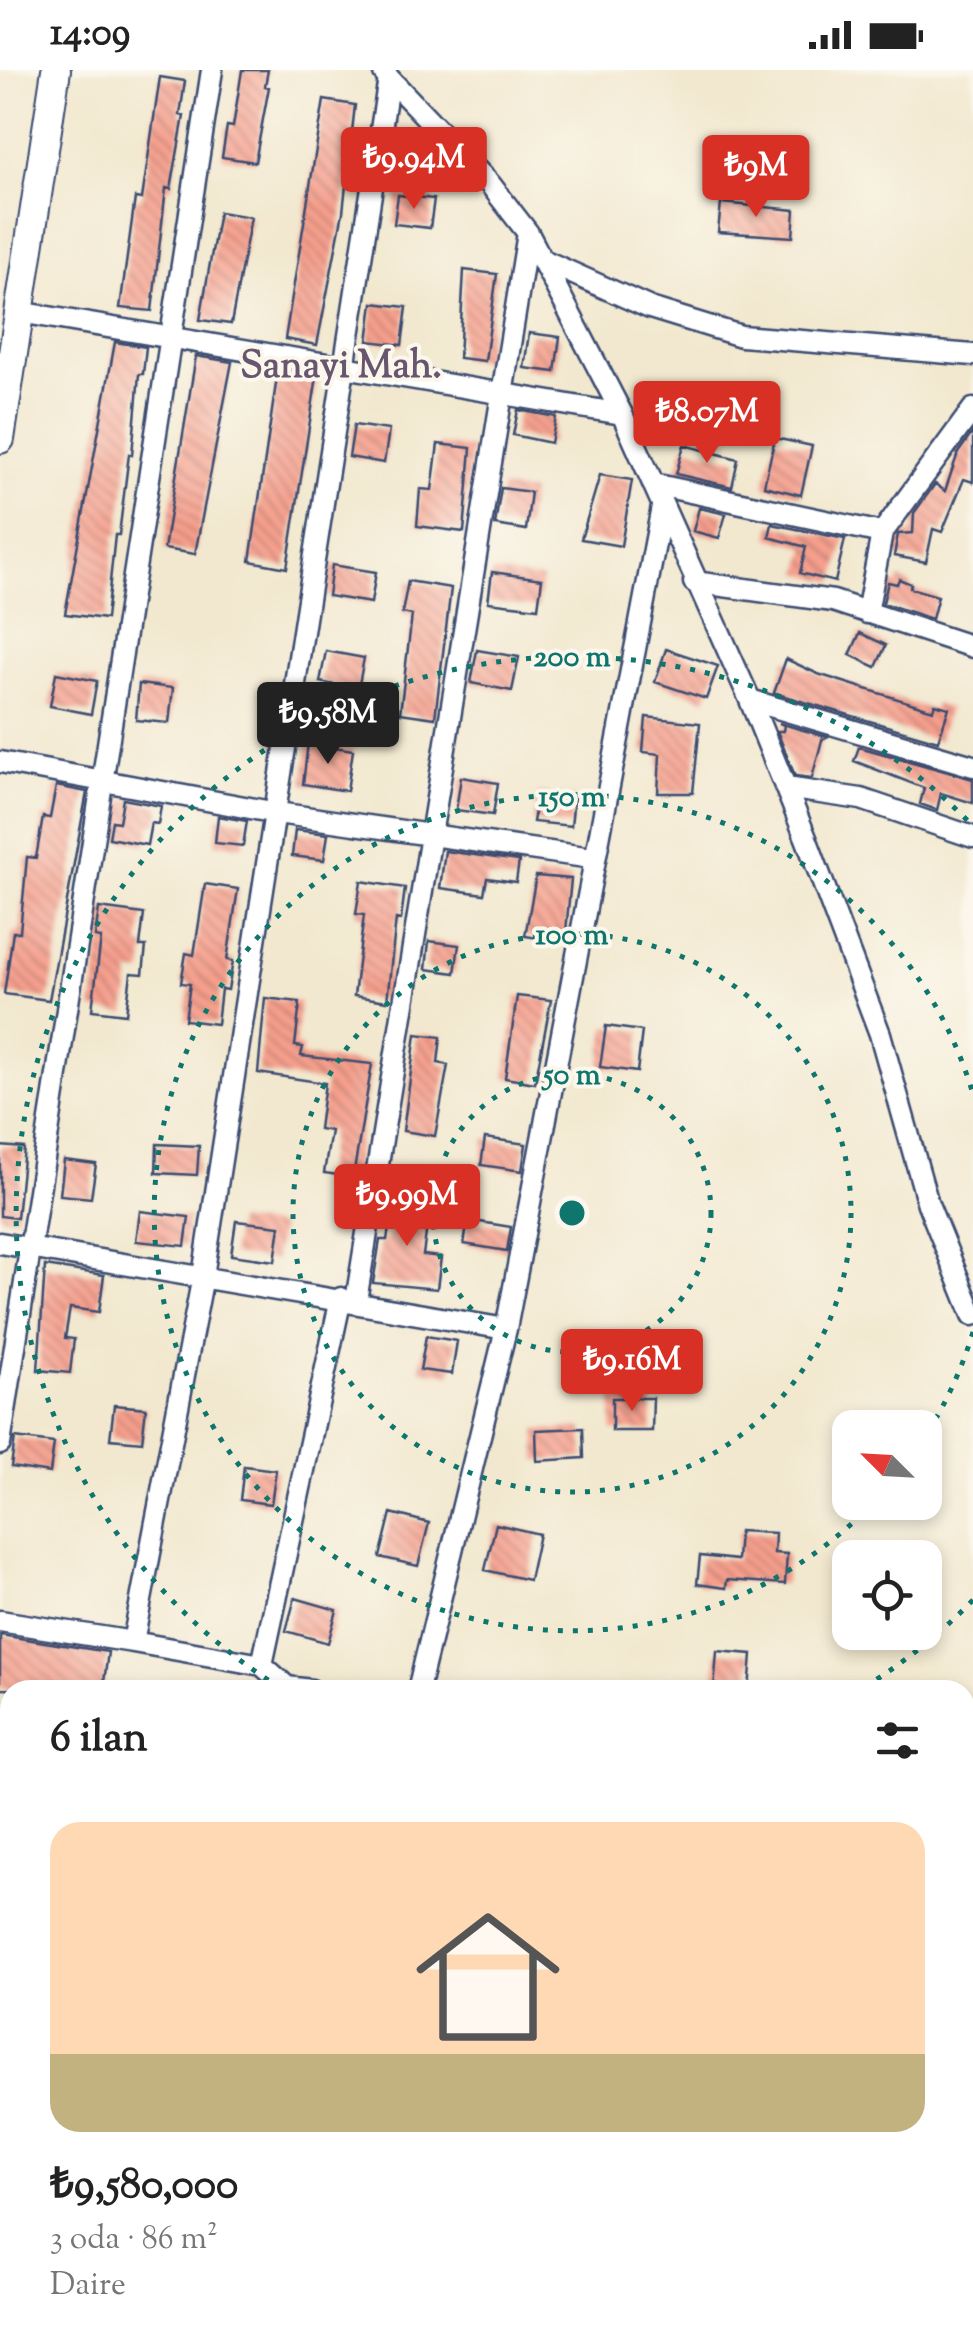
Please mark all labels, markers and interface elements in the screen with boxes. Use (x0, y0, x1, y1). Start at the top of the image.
text: 14:09 (50, 8, 130, 62)
pin: ₺9.94M (333, 127, 495, 212)
pin: ₺9M (708, 135, 804, 220)
text: ₺9.94M (363, 136, 465, 182)
text: ₺9M (724, 144, 788, 190)
district label: Sanayi Mah. (240, 341, 442, 395)
pin: ₺8.07M (626, 381, 788, 466)
text: ₺8.07M (655, 390, 759, 436)
text: 200 m (534, 637, 611, 680)
pin: ₺9.58M (247, 682, 409, 767)
text: ₺9.58M (279, 691, 377, 737)
text: 150 m (538, 777, 606, 820)
text: 100 m (536, 915, 609, 958)
text: 50 m (541, 1055, 601, 1098)
pin: ₺9.99M (326, 1164, 488, 1249)
text: ₺9.99M (356, 1173, 458, 1219)
centre of rings (554, 1195, 590, 1231)
pin: ₺9.16M (551, 1329, 713, 1414)
text: ₺9.16M (583, 1338, 681, 1384)
north arrow (832, 1410, 942, 1520)
map controls (832, 1410, 942, 1650)
button: locate (832, 1540, 942, 1650)
text: 6 ilan (50, 1710, 148, 1770)
icon: filters (870, 1713, 925, 1768)
icon: home (398, 1887, 578, 2067)
text: ₺9,580,000 (50, 2157, 238, 2217)
text: 3 oda · 86 m² (50, 2217, 218, 2263)
text: Daire (50, 2263, 126, 2309)

